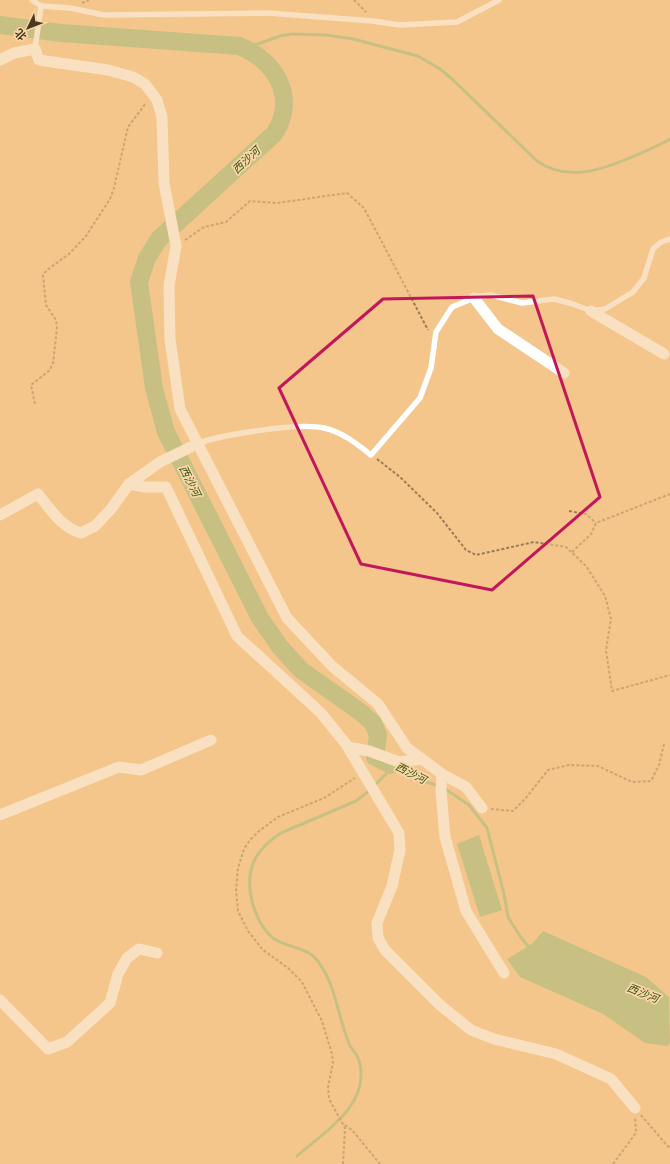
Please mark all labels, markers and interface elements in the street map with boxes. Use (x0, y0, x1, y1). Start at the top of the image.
north arrow (8, 8, 48, 48)
text: 北 (12, 26, 30, 44)
water label: 西沙河 (229, 142, 264, 176)
water label: 西沙河 (176, 463, 205, 501)
water label: 西沙河 (393, 759, 431, 788)
water label: 西沙河 (625, 980, 663, 1006)

